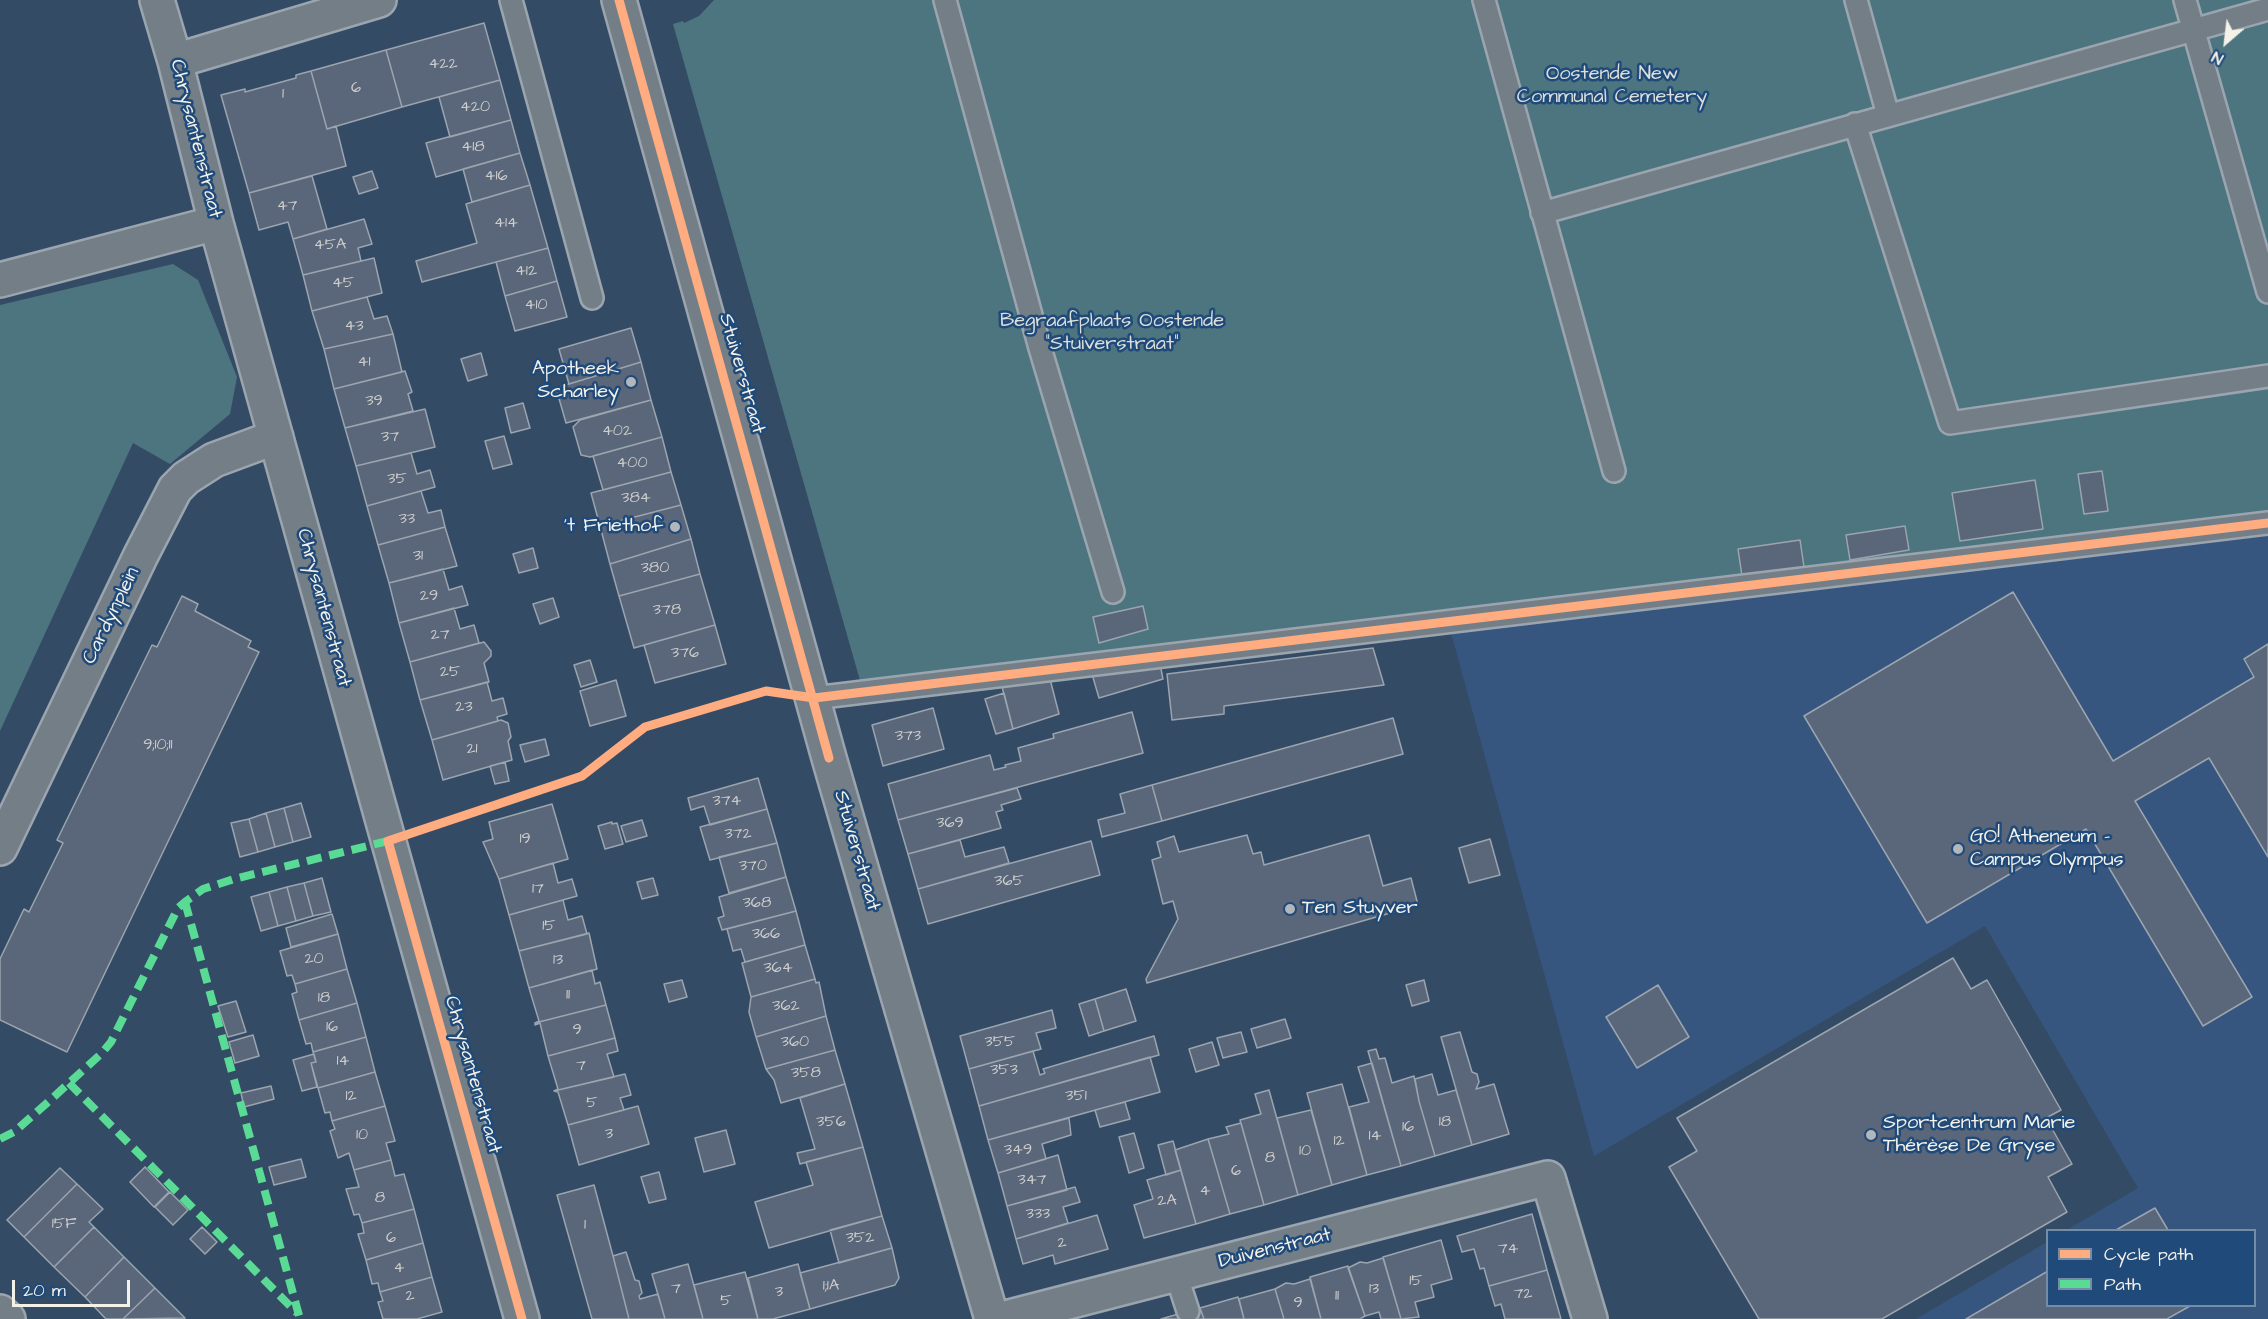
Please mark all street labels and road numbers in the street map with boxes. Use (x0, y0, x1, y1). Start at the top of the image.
street label: Chrysantenstraat (164, 57, 226, 221)
street label: Stuiverstraat (712, 311, 770, 437)
street label: Chrysantenstraat (290, 526, 356, 690)
street label: Cardynplein (78, 564, 146, 668)
street label: Stuiverstraat (827, 788, 885, 914)
street label: Chrysantenstraat (438, 993, 506, 1157)
street label: Duivenstraat (1216, 1223, 1334, 1275)

